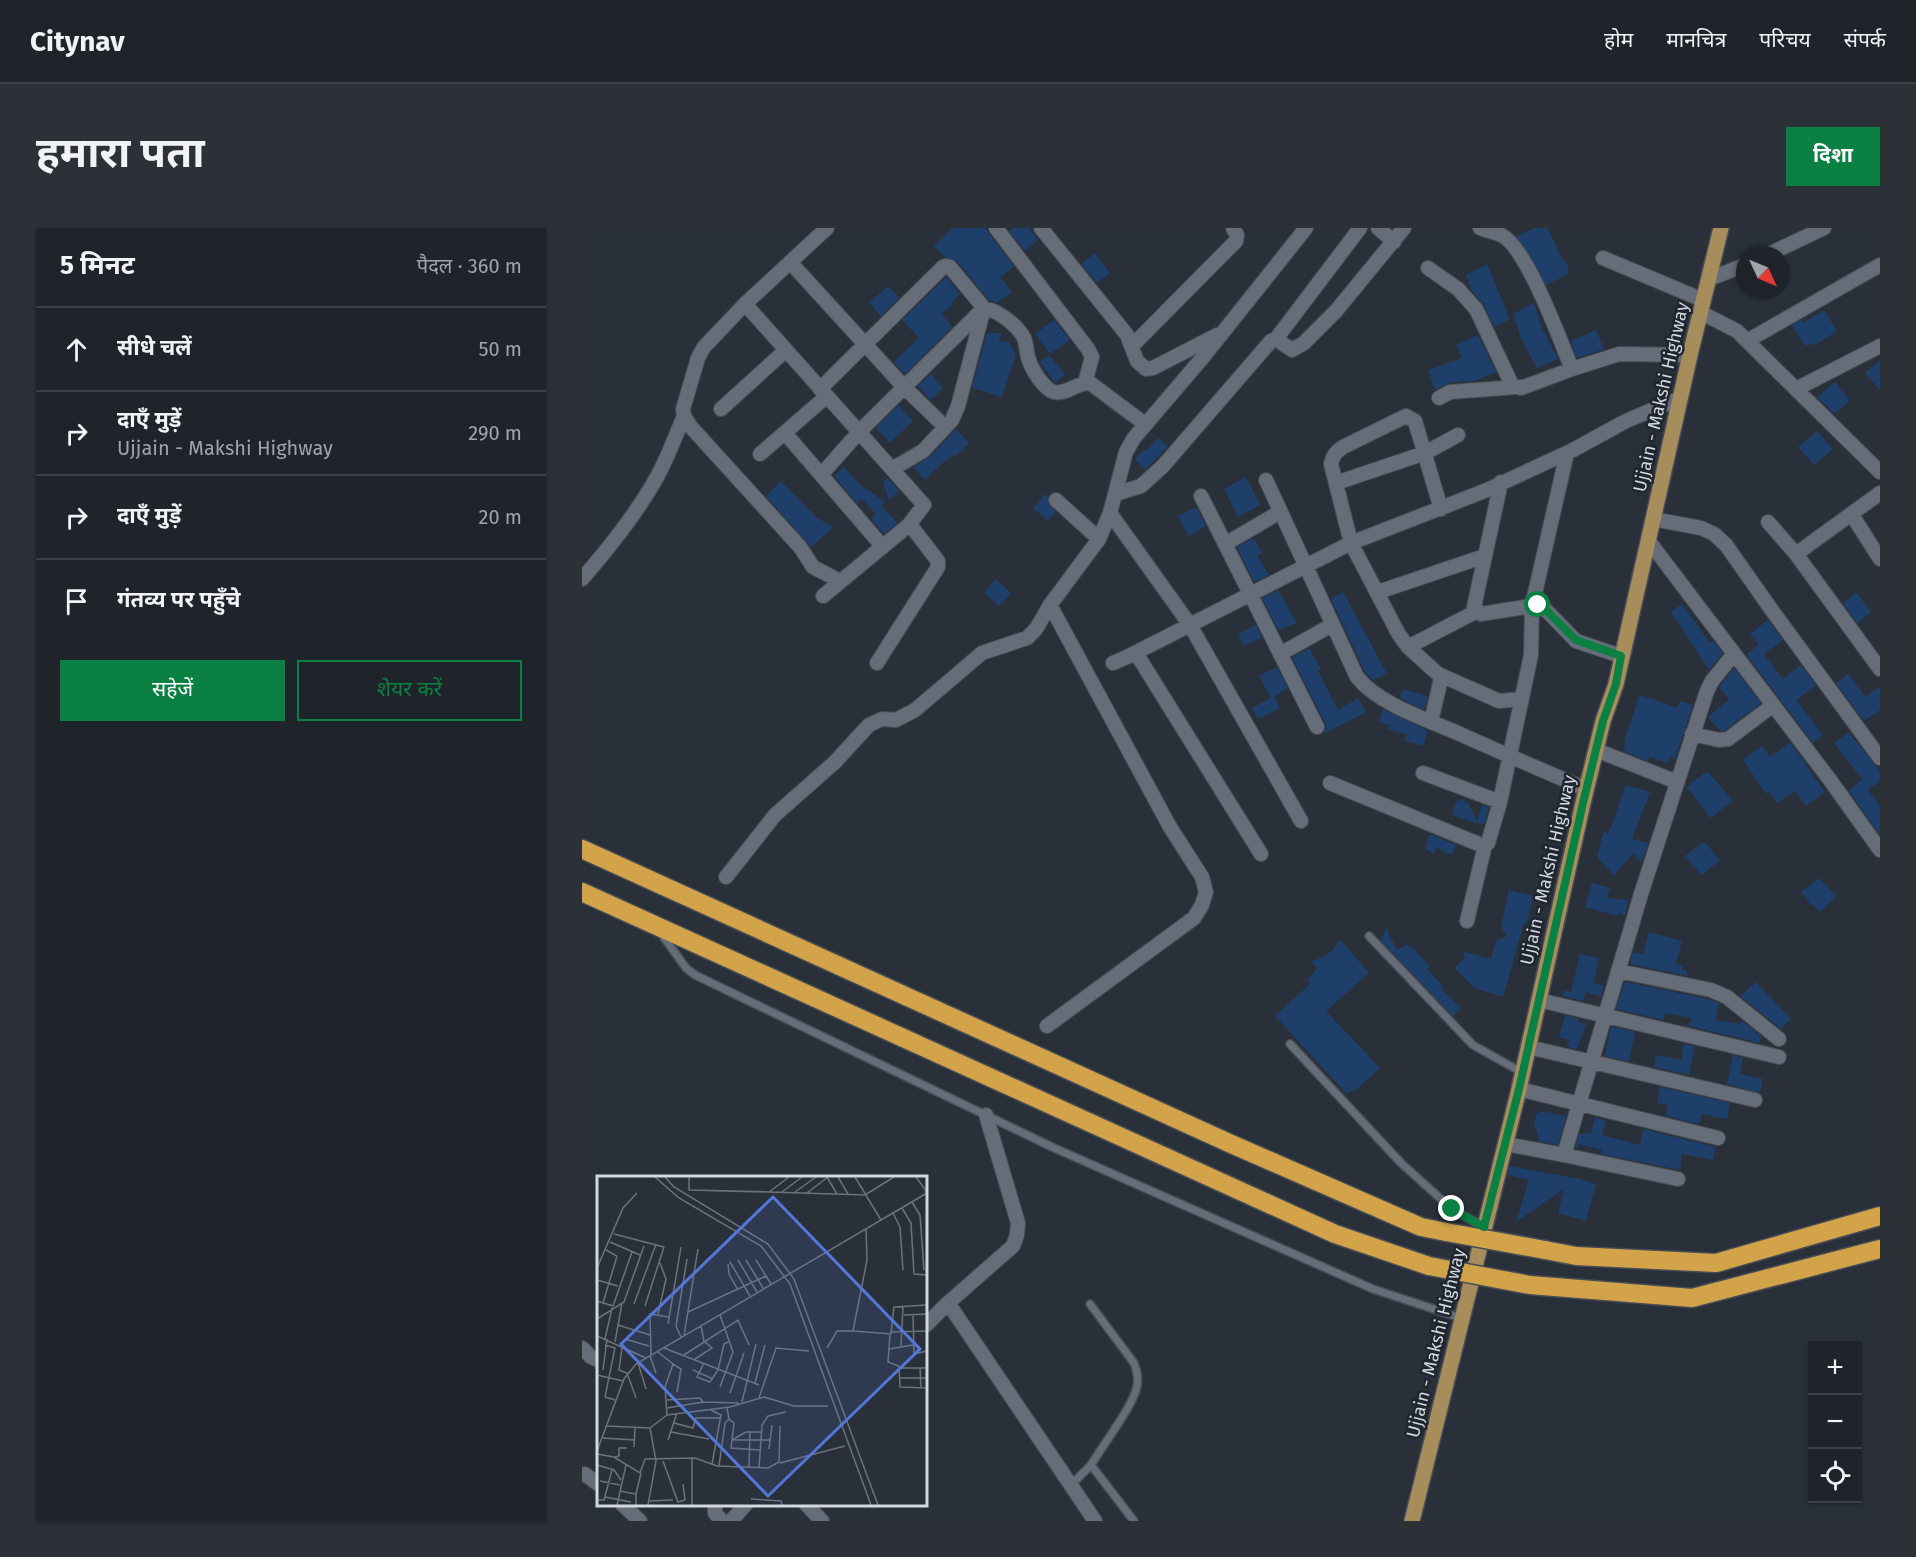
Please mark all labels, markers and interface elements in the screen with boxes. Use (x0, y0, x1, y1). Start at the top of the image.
text: Citynav (30, 25, 125, 58)
text: होम (1604, 27, 1633, 53)
text: मानचित्र (1666, 27, 1726, 53)
text: परिचय (1759, 27, 1811, 53)
text: संपर्क (1844, 27, 1886, 53)
button: दिशा (1786, 127, 1880, 186)
text: हमारा पता (36, 128, 205, 178)
north arrow (1736, 246, 1790, 300)
text: 5 मिनट (60, 250, 135, 281)
text: पैदल · 360 m (417, 254, 522, 278)
street label: Ujjain - Makshi Highway (1628, 300, 1694, 494)
icon: ahead (60, 333, 93, 366)
text: सीधे चलें (117, 334, 192, 361)
text: 50 m (478, 337, 522, 361)
text: दाएँ मुड़ें (117, 406, 181, 433)
icon: right (60, 417, 93, 450)
text: 290 m (468, 421, 522, 445)
text: Ujjain - Makshi Highway (117, 436, 333, 460)
icon: right (60, 501, 93, 534)
text: दाएँ मुड़ें (117, 502, 181, 529)
text: 20 m (479, 505, 522, 529)
icon: arrive (60, 585, 93, 618)
text: गंतव्य पर पहुँचे (117, 586, 241, 613)
route start (1524, 591, 1550, 617)
button: सहेजें (60, 660, 285, 721)
button: शेयर करें (297, 660, 522, 721)
street label: Ujjain - Makshi Highway (1515, 773, 1581, 967)
inset map (597, 1176, 927, 1506)
route end (1438, 1195, 1464, 1221)
street label: Ujjain - Makshi Highway (1402, 1246, 1470, 1440)
map controls (1808, 1341, 1862, 1503)
button: + (1808, 1341, 1862, 1395)
button: − (1808, 1395, 1862, 1449)
button: locate (1808, 1449, 1862, 1503)

